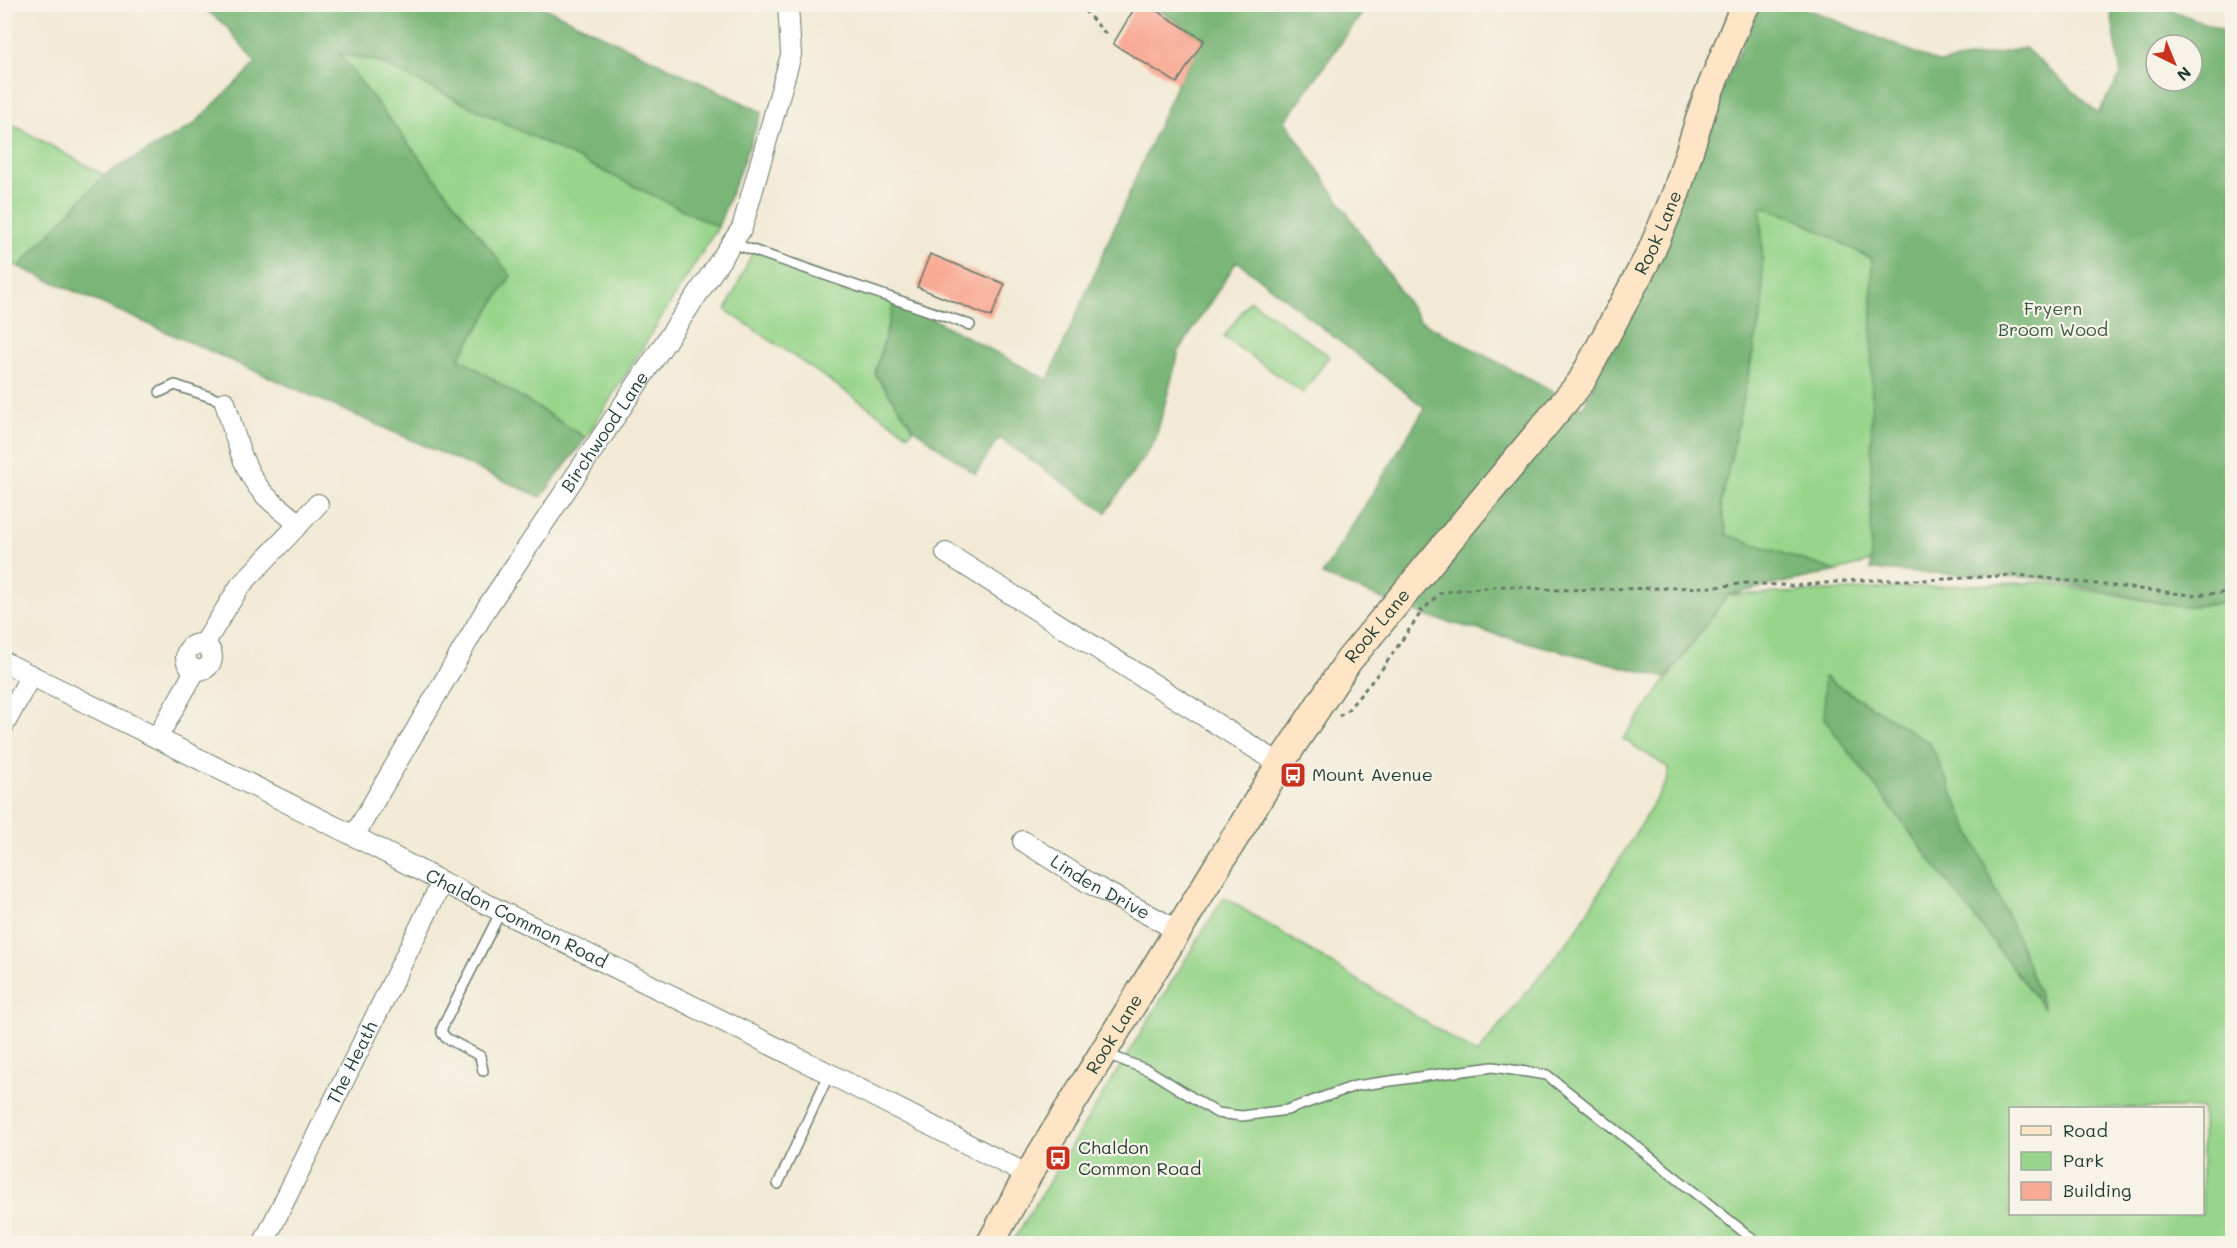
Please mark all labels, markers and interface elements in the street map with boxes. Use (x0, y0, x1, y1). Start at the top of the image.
north arrow (2144, 33, 2204, 93)
text: N (2173, 63, 2196, 86)
street label: Rook Lane (1628, 187, 1687, 279)
park label: Fryern Broom Wood (1998, 296, 2108, 341)
street label: Birchwood Lane (555, 366, 653, 496)
street label: Rook Lane (1339, 583, 1415, 668)
bus stop icon: Mount Avenue (1278, 760, 1308, 790)
place label: Mount Avenue (1312, 762, 1433, 786)
street label: Linden Drive (1046, 849, 1154, 924)
street label: Chaldon Common Road (422, 862, 612, 973)
street label: Rook Lane (1080, 989, 1147, 1078)
street label: The Heath (321, 1017, 382, 1108)
legend (2009, 1107, 2204, 1215)
text: Road (2063, 1118, 2108, 1142)
place label: Chaldon Common Road (1078, 1135, 1201, 1180)
bus stop icon: Chaldon Common Road (1043, 1143, 1073, 1173)
text: Park (2063, 1148, 2104, 1172)
text: Building (2063, 1178, 2131, 1202)

